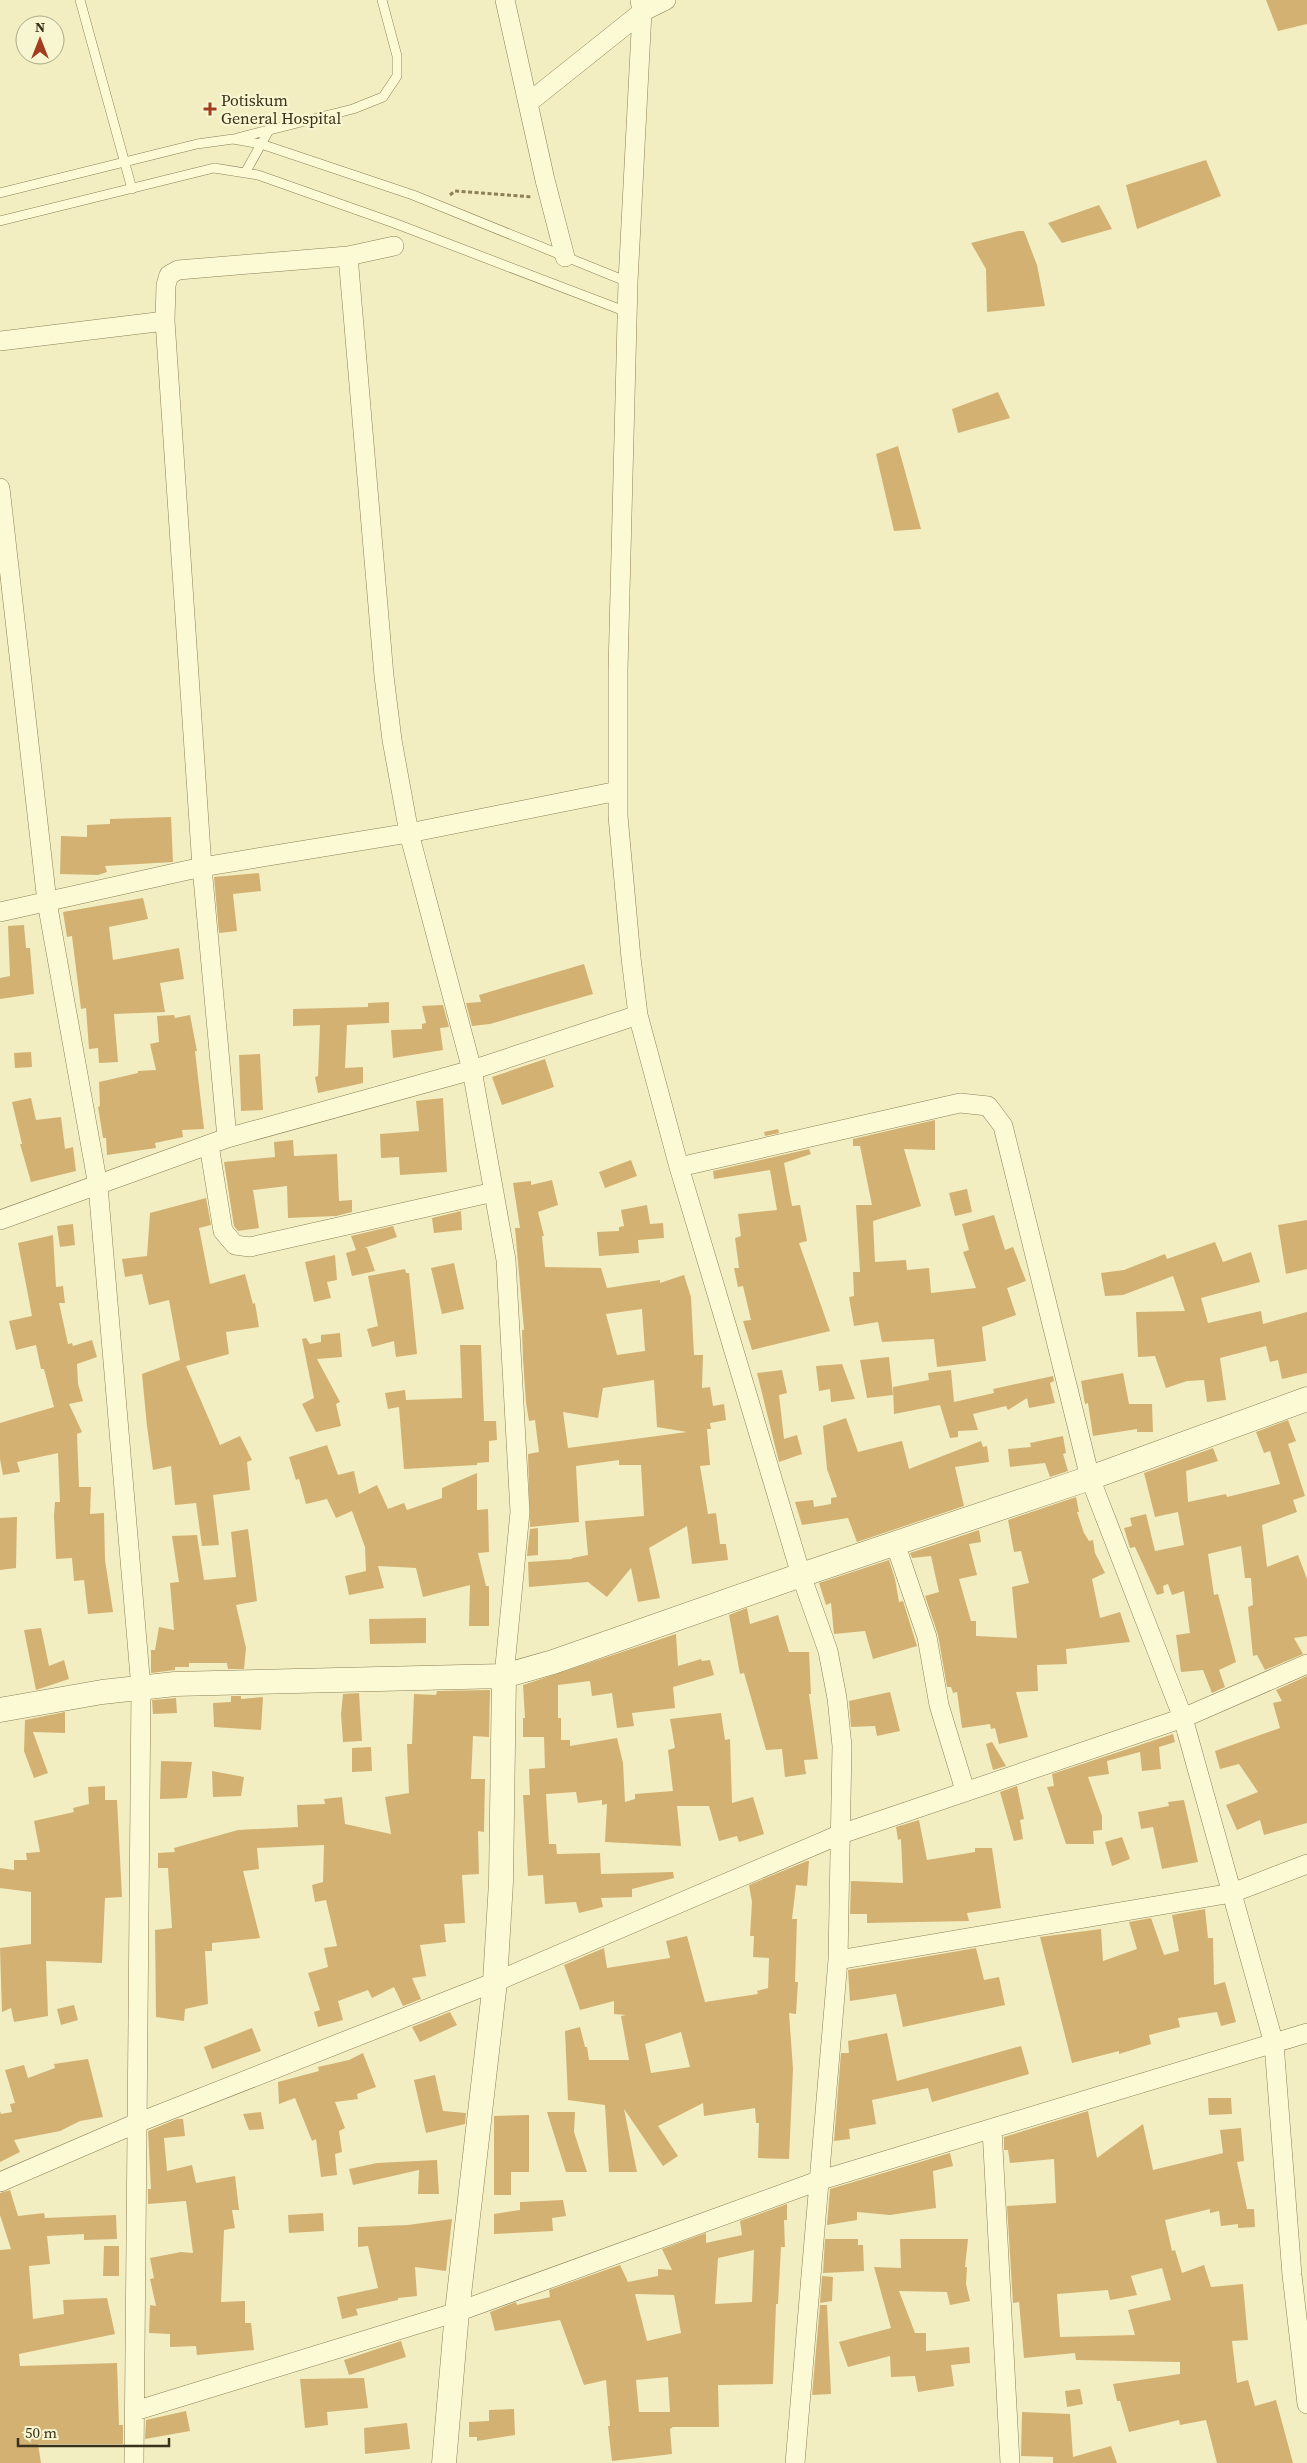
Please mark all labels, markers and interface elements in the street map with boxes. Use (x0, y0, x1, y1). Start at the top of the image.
north arrow (15, 15, 65, 65)
text: N (35, 17, 45, 37)
place label: Potiskum General Hospital (221, 89, 341, 129)
marker: Potiskum General Hospital (203, 102, 217, 116)
scale bar (18, 2416, 169, 2448)
text: 50 m (25, 2422, 57, 2443)

